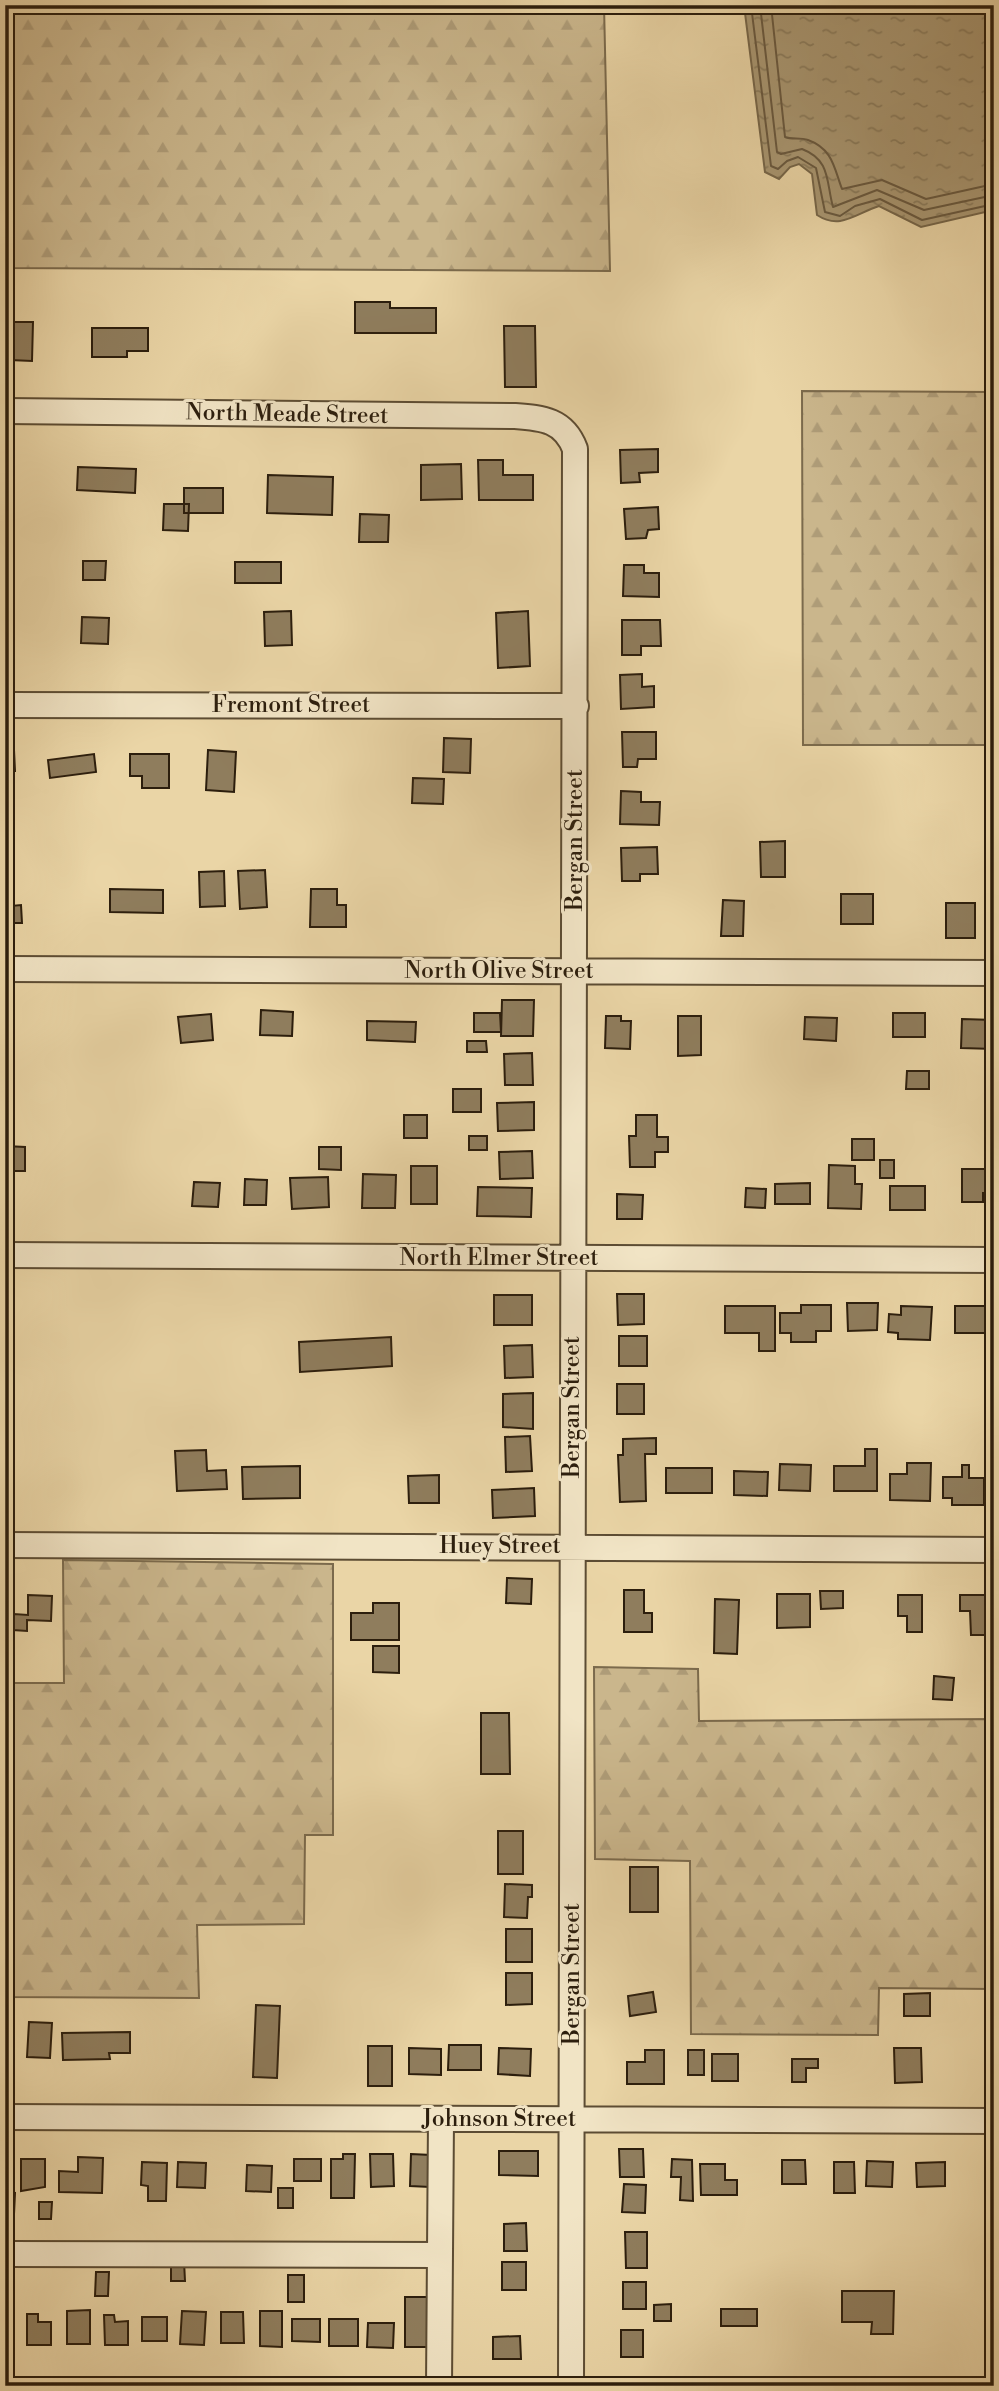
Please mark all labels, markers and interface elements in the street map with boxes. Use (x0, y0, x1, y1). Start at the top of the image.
street label: North Meade Street (185, 398, 389, 430)
street label: Fremont Street (212, 691, 370, 719)
street label: Bergan Street (561, 769, 589, 912)
street label: North Olive Street (404, 957, 594, 985)
street label: North Elmer Street (400, 1244, 598, 1272)
street label: Bergan Street (558, 1336, 586, 1479)
street label: Huey Street (439, 1532, 561, 1560)
street label: Bergan Street (558, 1903, 586, 2046)
street label: Johnson Street (421, 2105, 576, 2133)

